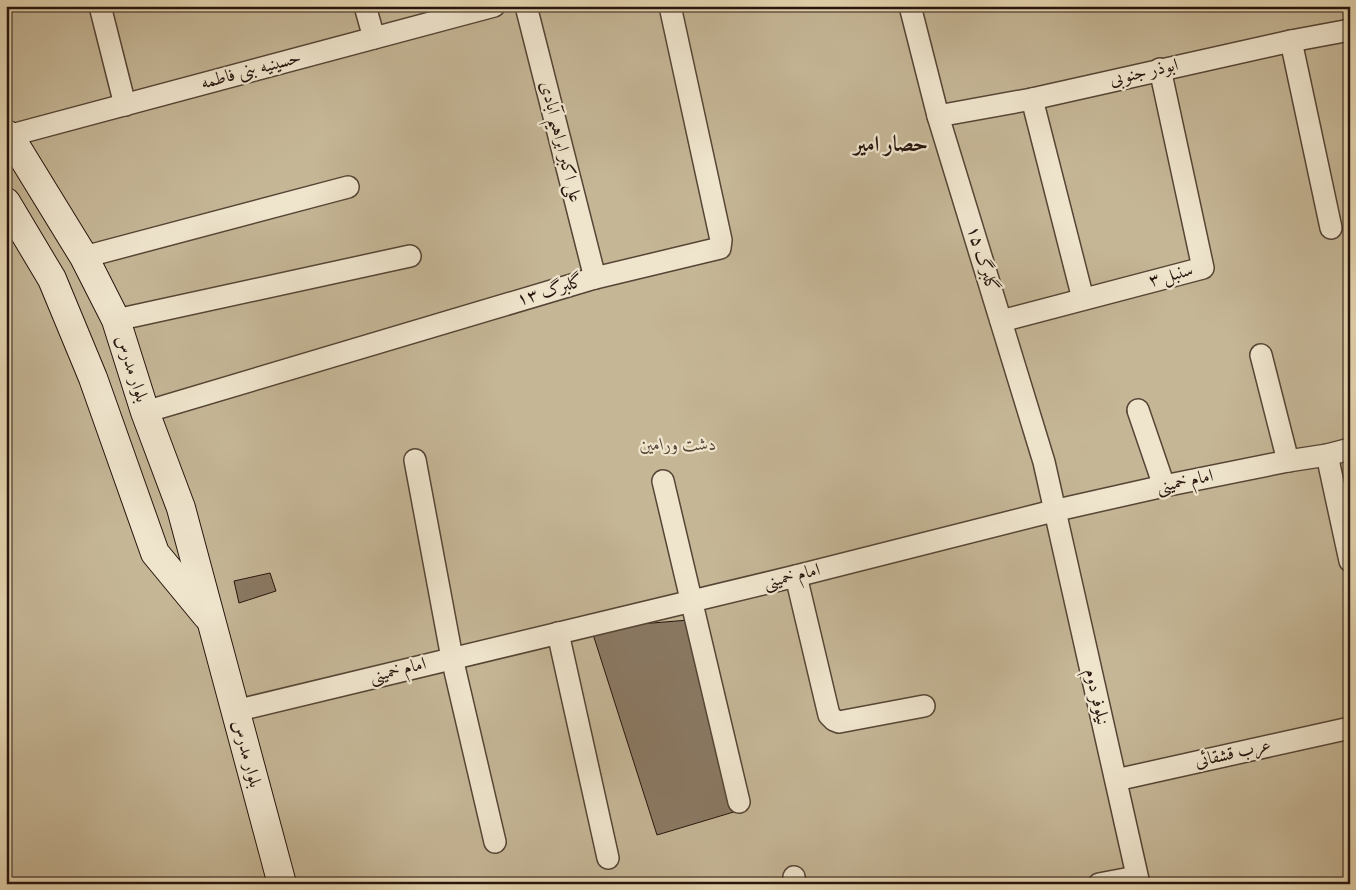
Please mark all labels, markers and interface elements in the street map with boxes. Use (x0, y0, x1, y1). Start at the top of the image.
street label: حسینیه بنی فاطمه (198, 47, 304, 95)
street label: ابوذر جنوبی (1107, 54, 1181, 92)
street label: علی اکبر ابراهیم آبادی (529, 79, 586, 206)
district label: حصار امیر (851, 131, 928, 159)
street label: گلبرگ ۱۵ (961, 223, 1004, 295)
street label: سنبل ۳ (1146, 259, 1196, 293)
street label: گلبرگ ۱۳ (514, 269, 586, 312)
street label: بلوار مدرس (109, 333, 153, 405)
park label: دشت ورامین (640, 434, 716, 457)
street label: امام خمینی (1154, 465, 1216, 502)
street label: امام خمینی (761, 559, 824, 598)
street label: امام خمینی (367, 653, 430, 692)
street label: نیلوفر دوم (1075, 667, 1114, 728)
street label: بلوار مدرس (226, 718, 266, 790)
street label: عرب قشقائی (1193, 734, 1273, 774)

